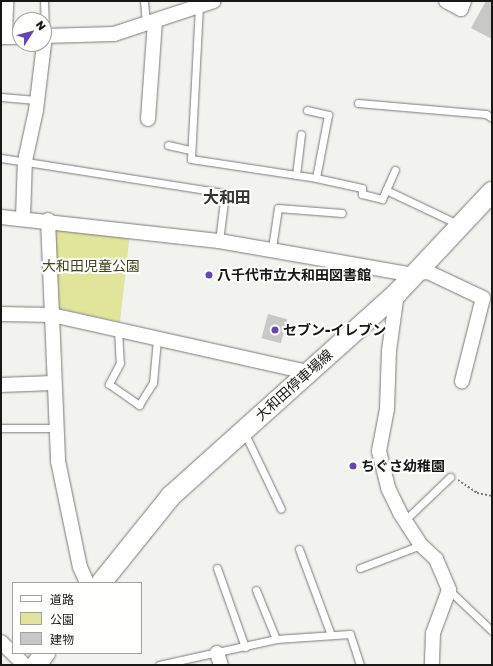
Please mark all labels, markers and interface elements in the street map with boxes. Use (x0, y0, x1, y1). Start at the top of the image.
north arrow (12, 12, 52, 52)
text: N (34, 18, 49, 32)
district label: 大和田 (203, 187, 251, 207)
park label: 大和田児童公園 (42, 258, 140, 274)
place label: 八千代市立大和田図書館 (217, 267, 371, 283)
marker: 八千代市立大和田図書館 (204, 270, 214, 280)
place label: セブン-イレブン (283, 322, 386, 338)
marker: セブン-イレブン (270, 325, 280, 335)
street label: 大和田停車場線 (252, 346, 336, 424)
place label: ちぐさ幼稚園 (361, 458, 445, 474)
marker: ちぐさ幼稚園 (348, 461, 358, 471)
legend (12, 582, 142, 654)
text: 道路 (50, 592, 74, 607)
text: 公園 (50, 612, 74, 627)
text: 建物 (50, 632, 74, 647)

